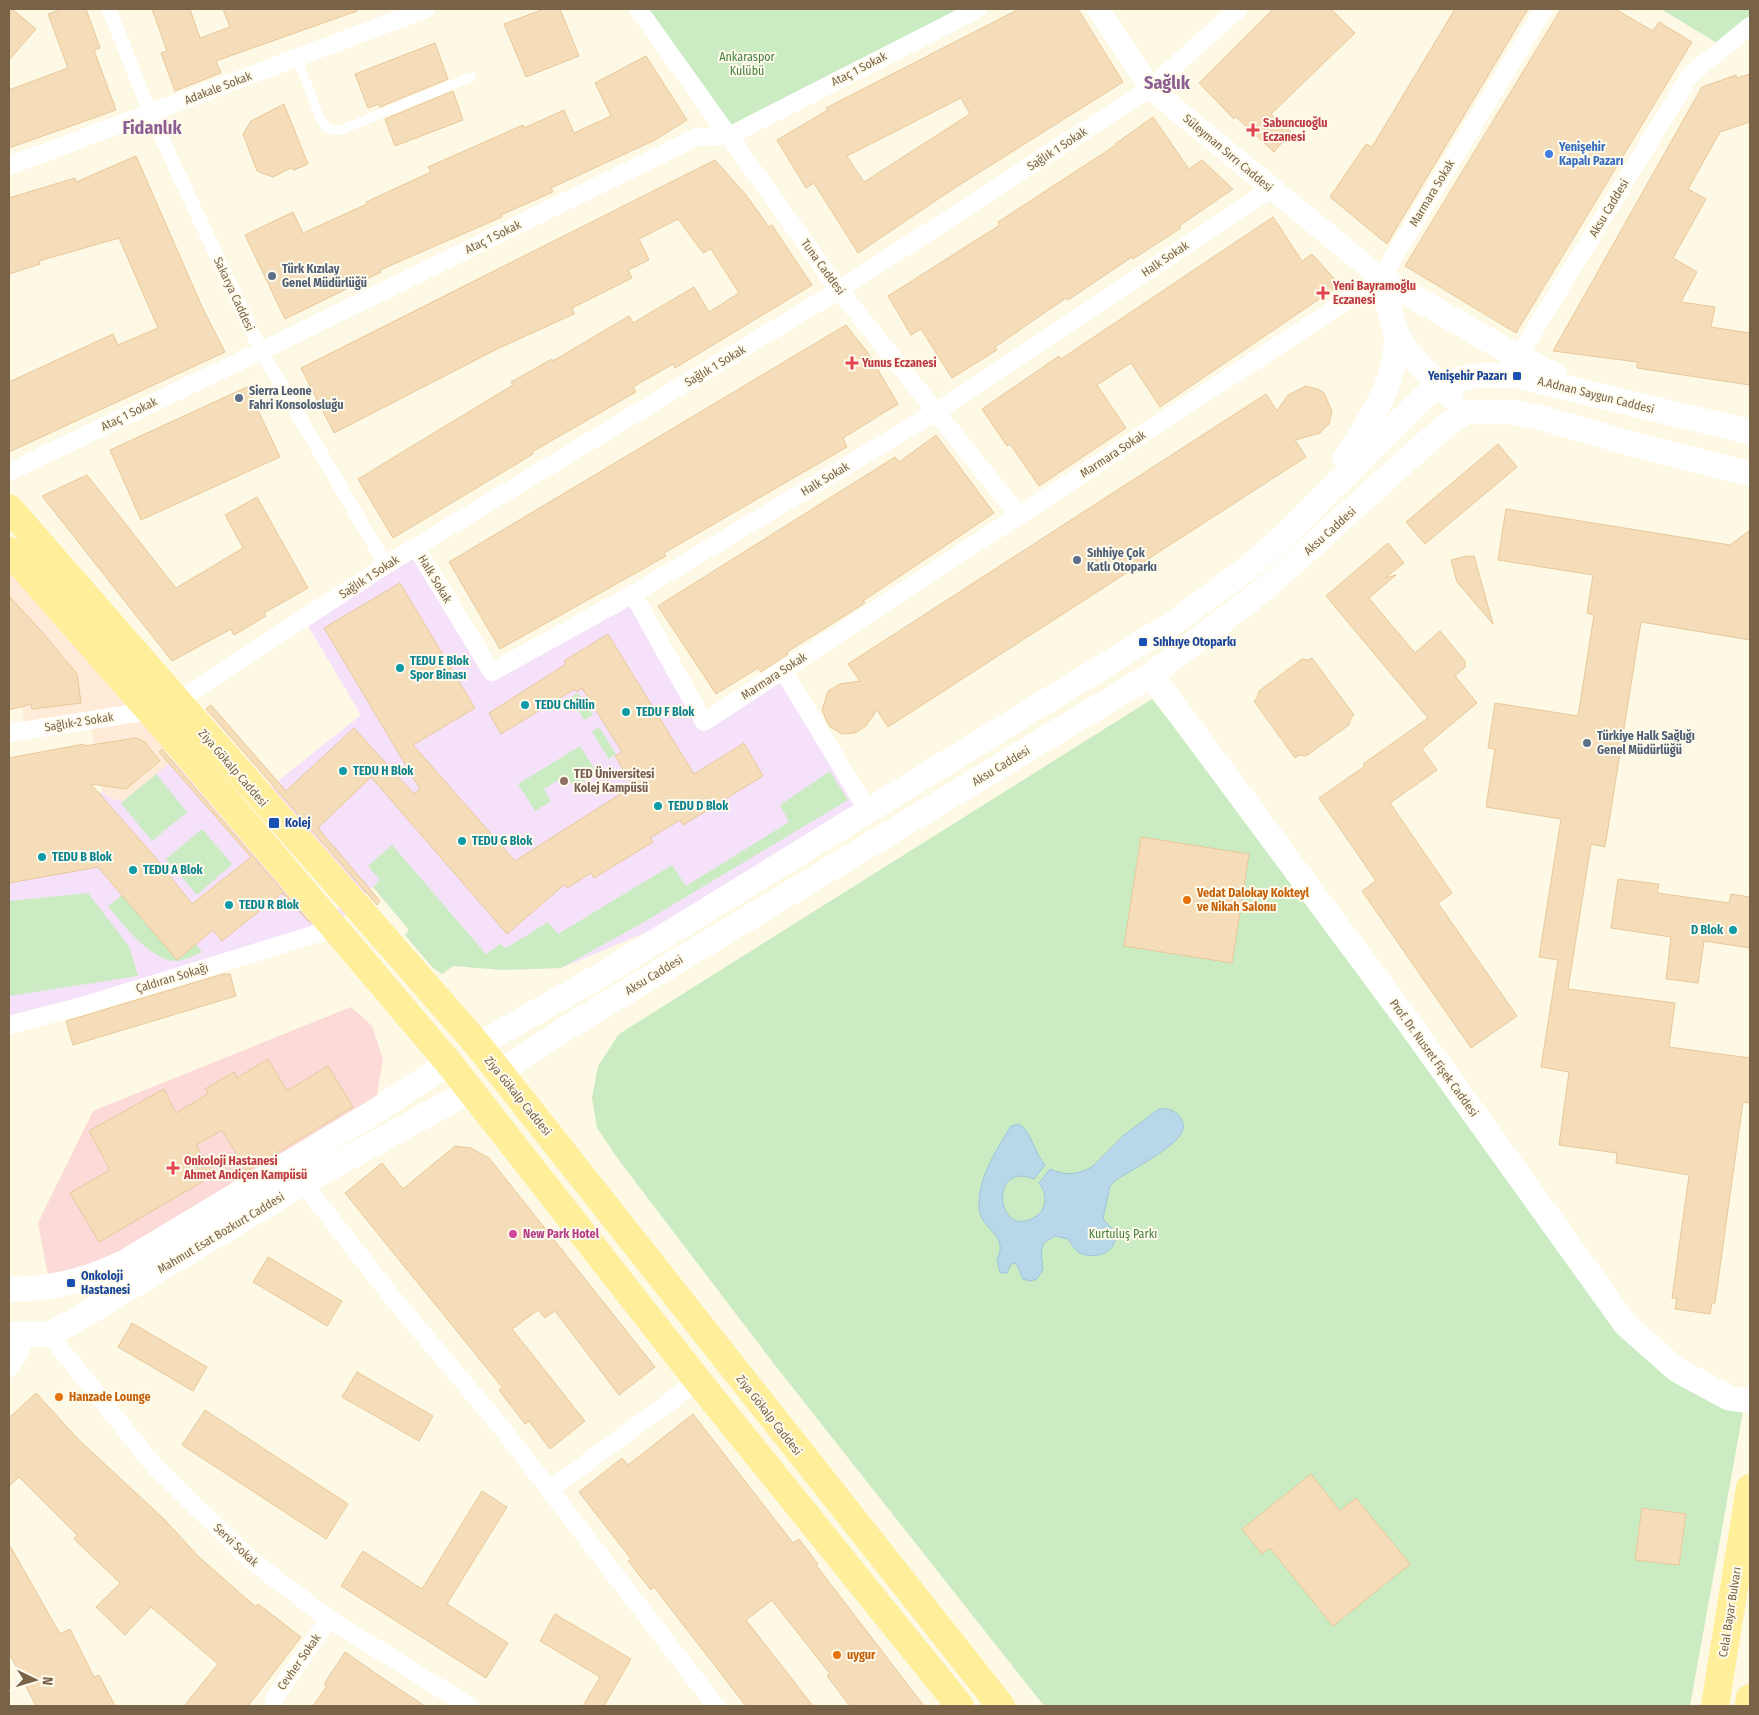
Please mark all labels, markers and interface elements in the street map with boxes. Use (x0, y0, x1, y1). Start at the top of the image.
street label: Ataç 1 Sokak (829, 49, 890, 89)
park label: Ankaraspor Kulübü (719, 50, 776, 78)
street label: Adakale Sokak (182, 69, 254, 107)
district label: Sağlık (1144, 72, 1191, 94)
street label: Süleyman Sırrı Caddesi (1180, 111, 1276, 195)
place label: Sabuncuoğlu Eczanesi (1263, 115, 1327, 144)
district label: Fidanlık (122, 117, 182, 139)
street label: Sağlık 1 Sokak (1024, 124, 1090, 174)
marker: Sabuncuoğlu Eczanesi (1247, 124, 1259, 136)
place label: Yenişehir Kapalı Pazarı (1558, 140, 1623, 168)
marker: Yenişehir Kapalı Pazarı (1543, 148, 1555, 160)
street label: Marmara Sokak (1407, 157, 1458, 229)
street label: Aksu Caddesi (1586, 177, 1632, 239)
street label: Ataç 1 Sokak (463, 217, 524, 257)
street label: Tuna Caddesi (798, 237, 848, 297)
street label: Halk Sokak (1139, 238, 1192, 280)
street label: Sakarya Caddesi (211, 255, 257, 333)
place label: Türk Kızılay Genel Müdürlüğü (282, 262, 367, 290)
marker: Türk Kızılay Genel Müdürlüğü (266, 270, 278, 282)
place label: Yeni Bayramoğlu Eczanesi (1332, 278, 1416, 307)
marker: Yeni Bayramoğlu Eczanesi (1317, 287, 1329, 299)
street label: Sağlık 1 Sokak (682, 342, 748, 390)
place label: Yunus Eczanesi (861, 356, 937, 370)
marker: Yunus Eczanesi (846, 357, 858, 369)
place label: Yenişehir Pazarı (1427, 369, 1507, 384)
marker: Yenişehir Pazarı (1511, 370, 1523, 382)
street label: A.Adnan Saygun Caddesi (1536, 374, 1656, 416)
place label: Sierra Leone Fahri Konsolosluğu (249, 384, 343, 412)
marker: Sierra Leone Fahri Konsolosluğu (233, 392, 245, 404)
street label: Ataç 1 Sokak (99, 394, 160, 434)
street label: Marmara Sokak (1078, 427, 1149, 480)
street label: Halk Sokak (798, 459, 852, 499)
street label: Aksu Caddesi (1301, 504, 1359, 558)
place label: Sıhhiye Çok Katlı Otoparkı (1087, 546, 1157, 574)
street label: Sağlık 1 Sokak (336, 552, 402, 602)
street label: Halk Sokak (415, 552, 455, 606)
marker: Sıhhiye Çok Katlı Otoparkı (1071, 554, 1083, 566)
place label: Sıhhıye Otoparkı (1153, 635, 1236, 649)
marker: Sıhhıye Otoparkı (1137, 636, 1149, 648)
street label: Marmara Sokak (739, 649, 810, 702)
place label: TEDU E Blok Spor Binası (410, 654, 470, 682)
marker: TEDU E Blok Spor Binası (394, 662, 406, 674)
place label: TEDU Chillin (535, 698, 595, 712)
marker: TEDU Chillin (519, 699, 531, 711)
place label: TEDU F Blok (636, 705, 695, 719)
marker: TEDU F Blok (620, 706, 632, 718)
street label: Sağlık-2 Sokak (43, 710, 115, 734)
street label: Ziya Gökalp Caddesi (196, 726, 270, 810)
place label: Türkiye Halk Sağlığı Genel Müdürlüğü (1597, 728, 1695, 757)
marker: Türkiye Halk Sağlığı Genel Müdürlüğü (1581, 737, 1593, 749)
street label: Aksu Caddesi (970, 743, 1032, 789)
place label: TEDU H Blok (353, 764, 414, 778)
marker: TEDU H Blok (337, 765, 349, 777)
place label: TED Üniversitesi Kolej Kampüsü (574, 766, 654, 795)
marker: TED Üniversitesi Kolej Kampüsü (558, 775, 570, 787)
place label: TEDU D Blok (668, 799, 729, 813)
marker: TEDU D Blok (652, 800, 664, 812)
marker: Kolej (267, 816, 281, 830)
place label: Kolej (285, 816, 311, 830)
place label: TEDU G Blok (472, 834, 533, 848)
marker: TEDU G Blok (456, 835, 468, 847)
place label: TEDU B Blok (52, 850, 113, 864)
marker: TEDU B Blok (36, 851, 48, 863)
place label: TEDU A Blok (143, 863, 204, 877)
marker: TEDU A Blok (127, 864, 139, 876)
place label: Vedat Dalokay Kokteyl ve Nikah Salonu (1196, 886, 1310, 914)
marker: Vedat Dalokay Kokteyl ve Nikah Salonu (1181, 894, 1193, 906)
place label: TEDU R Blok (239, 898, 300, 912)
marker: TEDU R Blok (223, 899, 235, 911)
place label: D Blok (1691, 923, 1724, 937)
marker: D Blok (1727, 924, 1739, 936)
street label: Aksu Caddesi (623, 952, 685, 998)
street label: Çaldıran Sokağı (134, 960, 210, 996)
street label: Prof. Dr. Nusret Fişek Caddesi (1387, 997, 1481, 1119)
street label: Ziya Gökalp Caddesi (482, 1053, 554, 1139)
place label: Onkoloji Hastanesi Ahmet Andiçen Kampüsü (183, 1154, 307, 1183)
marker: Onkoloji Hastanesi Ahmet Andiçen Kampüsü (166, 1161, 180, 1175)
street label: Mahmut Esat Bozkurt Caddesi (155, 1190, 287, 1276)
place label: New Park Hotel (523, 1227, 600, 1241)
park label: Kurtuluş Parkı (1089, 1227, 1157, 1241)
marker: New Park Hotel (507, 1228, 519, 1240)
place label: Onkoloji Hastanesi (81, 1269, 130, 1297)
marker: Onkoloji Hastanesi (65, 1277, 77, 1289)
street label: Ziya Gökalp Caddesi (733, 1372, 805, 1458)
place label: Hanzade Lounge (69, 1390, 151, 1404)
marker: Hanzade Lounge (53, 1391, 65, 1403)
street label: Servi Sokak (211, 1521, 262, 1570)
street label: Celal Bayar Bulvarı (1716, 1566, 1744, 1658)
street label: Cevher Sokak (274, 1631, 324, 1693)
place label: uygur (847, 1648, 876, 1662)
marker: uygur (831, 1649, 843, 1661)
north arrow (10, 1655, 60, 1705)
text: N (39, 1676, 56, 1686)

